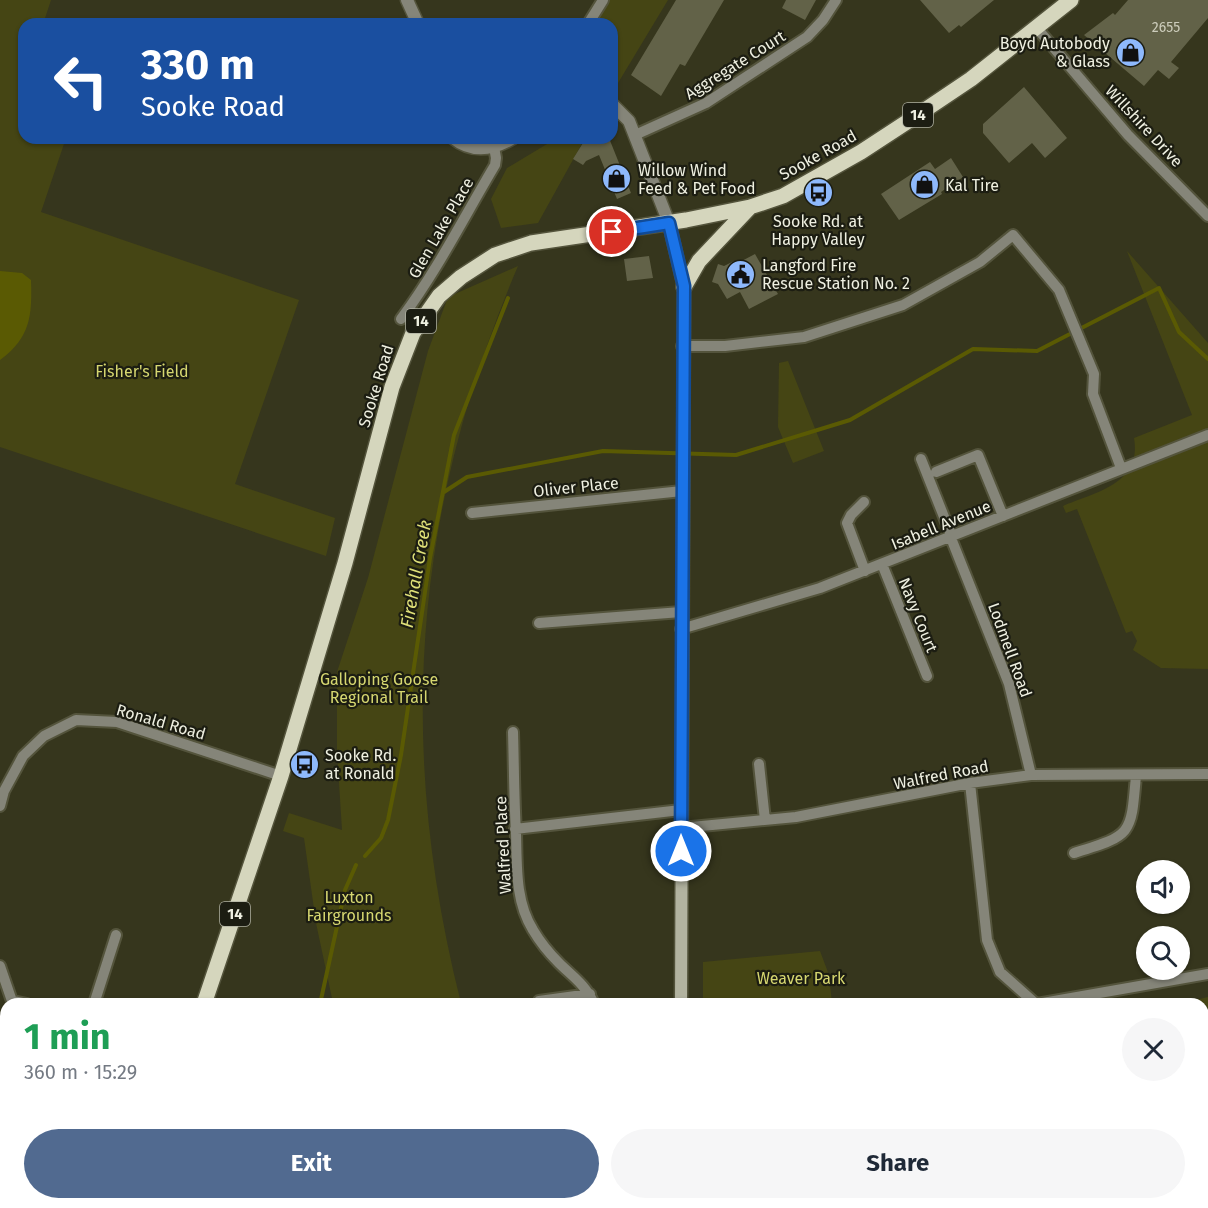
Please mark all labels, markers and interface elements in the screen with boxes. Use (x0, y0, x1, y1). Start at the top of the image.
house number: 2655 (1152, 19, 1180, 36)
street label: Aggregate Court (681, 26, 789, 103)
place label: Boyd Autobody & Glass (1000, 34, 1110, 71)
shop icon: Boyd Autobody & Glass (1115, 36, 1147, 68)
text: 330 m (141, 40, 255, 90)
icon: left (42, 42, 120, 120)
street label: Willshire Drive (1101, 81, 1187, 171)
text: Sooke Road (141, 91, 285, 123)
road number: 14 (903, 103, 933, 127)
street label: Sooke Road (776, 126, 860, 184)
place label: Willow Wind Feed & Pet Food (638, 161, 756, 198)
shop icon: Willow Wind Feed & Pet Food (601, 163, 633, 195)
shop icon: Kal Tire (908, 169, 940, 201)
street label: Glen Lake Place (405, 174, 477, 282)
place label: Kal Tire (945, 176, 999, 195)
bus stop icon: Sooke Rd. at Happy Valley (802, 177, 834, 209)
pin (586, 206, 637, 257)
place label: Sooke Rd. at Happy Valley (771, 212, 865, 249)
icon: arrive (595, 215, 628, 248)
place label: Langford Fire Rescue Station No. 2 (762, 256, 910, 293)
public building icon: Langford Fire Rescue Station No. 2 (725, 258, 757, 290)
road number: 14 (406, 309, 436, 333)
street label: Sooke Road (354, 342, 398, 430)
park label: Fisher's Field (95, 362, 189, 381)
street label: Oliver Place (532, 473, 620, 501)
street label: Isabell Avenue (888, 496, 994, 554)
water label: Firehall Creek (396, 518, 436, 630)
street label: Navy Court (894, 575, 942, 655)
street label: Lodmell Road (984, 600, 1036, 700)
park label: Galloping Goose Regional Trail (320, 670, 438, 707)
street label: Ronald Road (114, 700, 208, 744)
place label: Sooke Rd. at Ronald (325, 746, 396, 783)
bus stop icon: Sooke Rd. at Ronald (288, 748, 320, 780)
street label: Walfred Road (892, 756, 990, 794)
street label: Walfred Place (491, 796, 515, 894)
position arrow (649, 819, 713, 883)
map controls (1136, 860, 1190, 980)
button: sound (1136, 860, 1190, 914)
park label: Luxton Fairgrounds (306, 888, 392, 925)
road number: 14 (220, 902, 250, 926)
button: search (1136, 926, 1190, 980)
park label: Weaver Park (757, 969, 846, 988)
text: 1 min (24, 1015, 111, 1059)
button: close (1122, 1018, 1185, 1081)
text: 360 m · 15:29 (24, 1060, 137, 1084)
button: Exit (24, 1129, 599, 1198)
button: Share (611, 1129, 1185, 1198)

